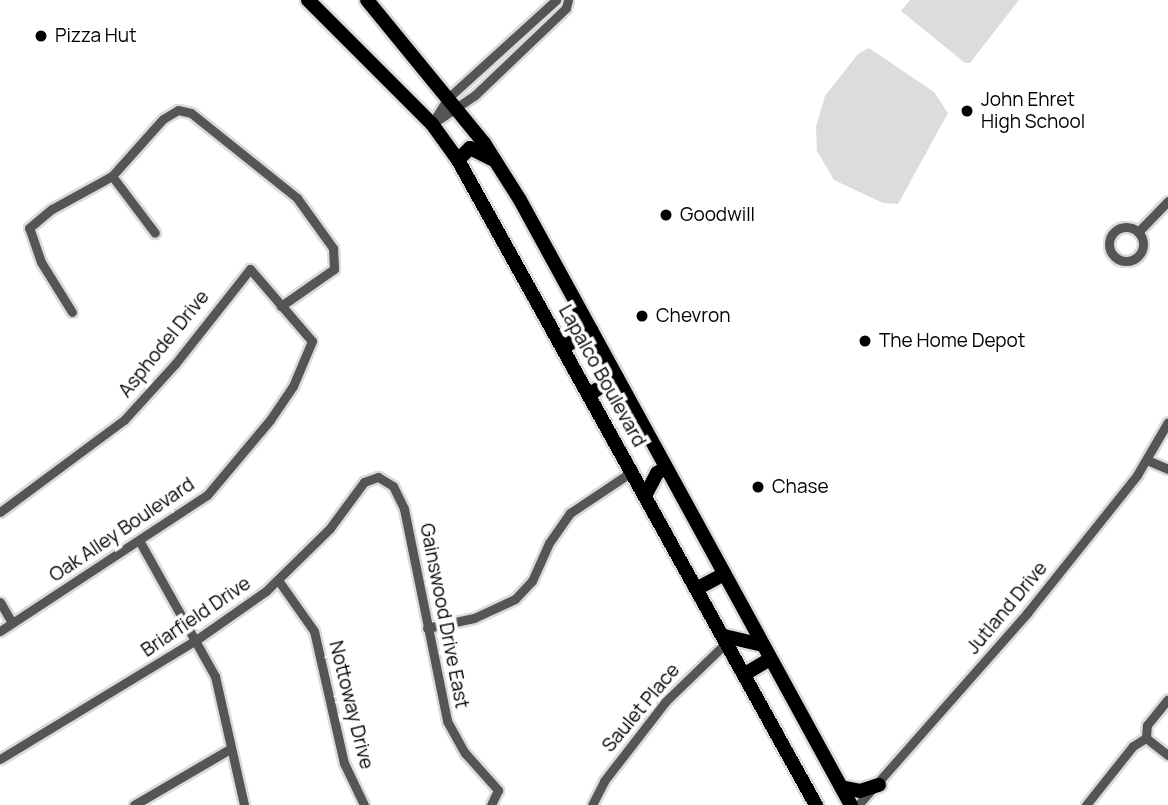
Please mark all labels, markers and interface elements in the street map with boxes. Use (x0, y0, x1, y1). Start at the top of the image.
place label: Pizza Hut (55, 25, 137, 47)
marker: Pizza Hut (33, 28, 49, 44)
place label: John Ehret High School (981, 89, 1085, 133)
marker: John Ehret High School (959, 103, 975, 119)
place label: Goodwill (680, 204, 755, 226)
marker: Goodwill (658, 207, 674, 223)
street label: Asphodel Drive (114, 286, 214, 402)
street label: Lapalco Boulevard (554, 301, 650, 451)
place label: Chevron (656, 305, 730, 327)
marker: Chevron (634, 308, 650, 324)
place label: The Home Depot (879, 330, 1025, 352)
marker: The Home Depot (857, 333, 873, 349)
street label: Oak Alley Boulevard (45, 473, 199, 587)
place label: Chase (772, 476, 829, 498)
marker: Chase (750, 479, 766, 495)
street label: Gainswood Drive East (415, 521, 473, 711)
street label: Jutland Drive (962, 557, 1052, 659)
street label: Briarfield Drive (137, 572, 255, 662)
street label: Nottoway Drive (324, 638, 378, 772)
street label: Saulet Place (597, 659, 685, 757)

